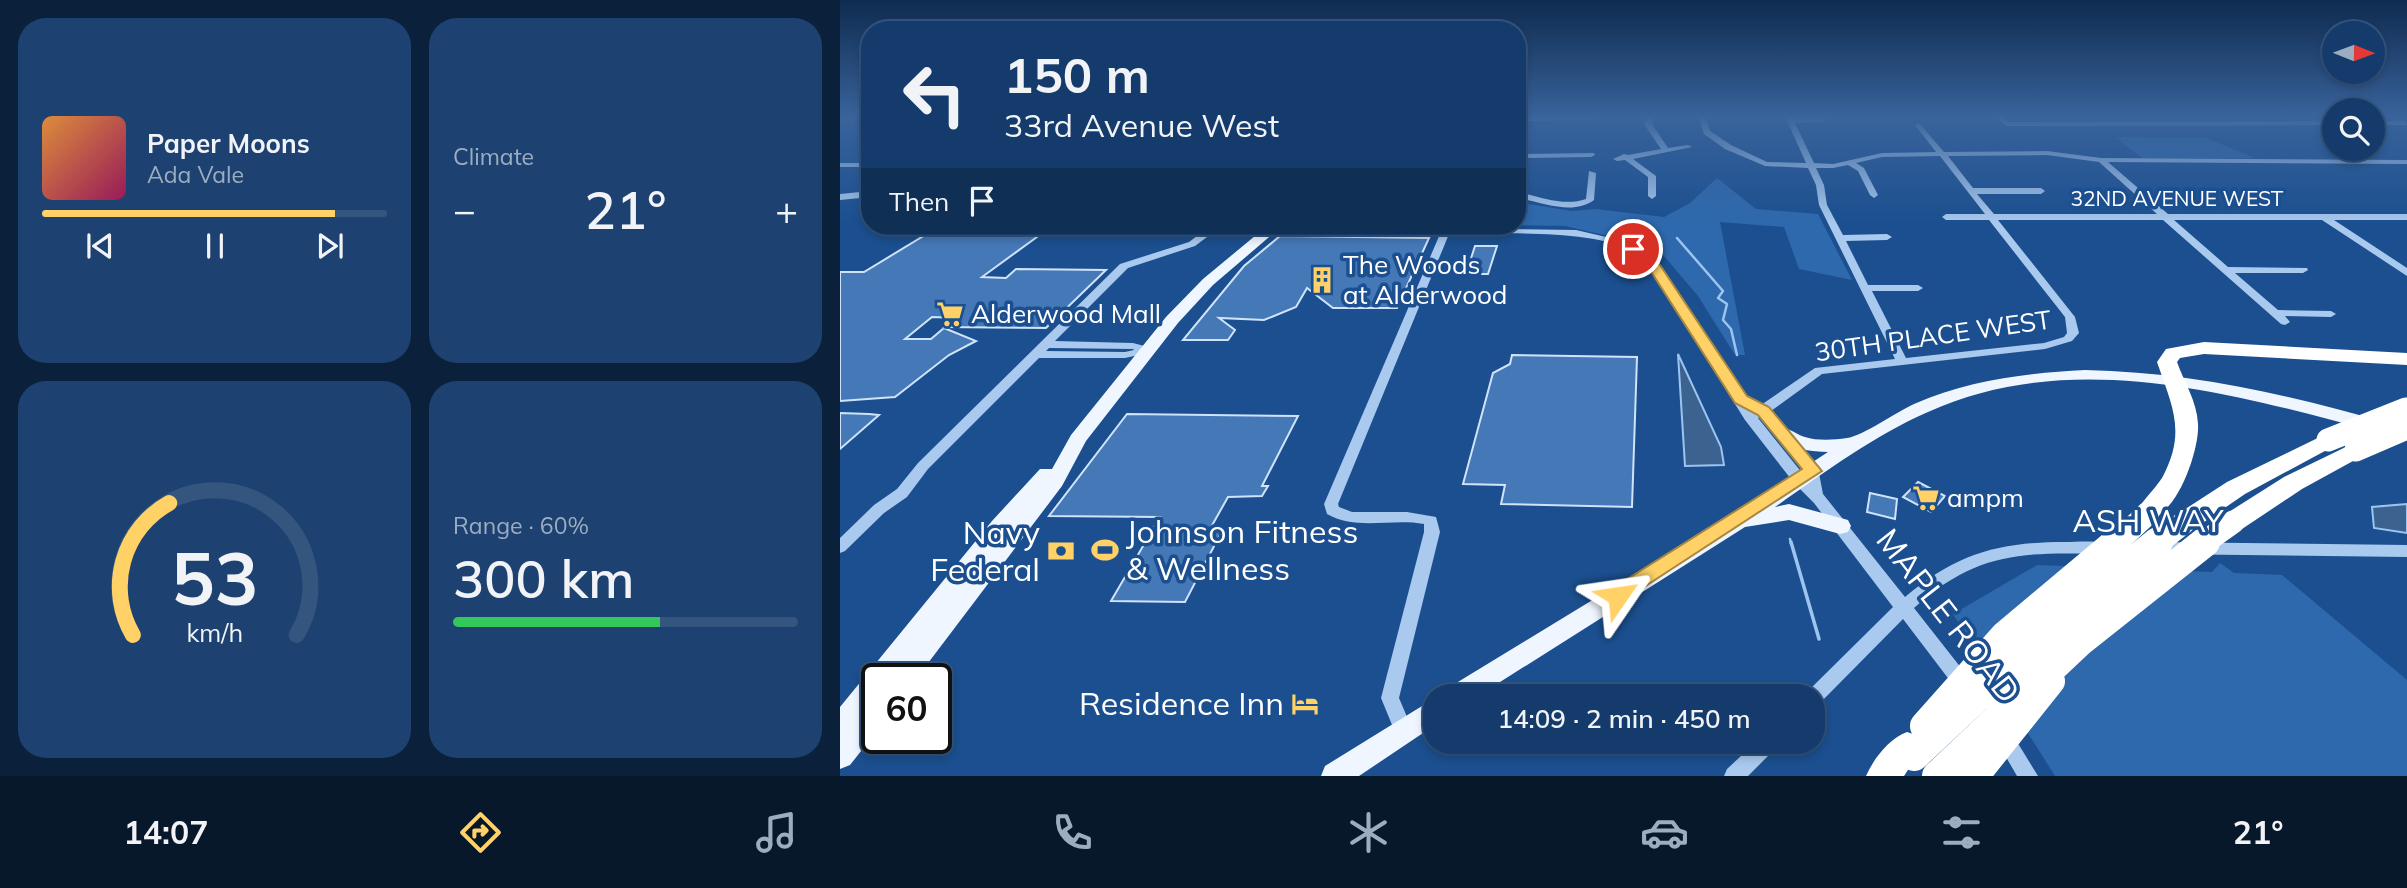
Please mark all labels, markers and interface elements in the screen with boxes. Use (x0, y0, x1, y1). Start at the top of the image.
north arrow (2322, 21, 2385, 84)
map controls (2322, 21, 2385, 161)
text: 150 m (1004, 44, 1150, 105)
icon: left (889, 49, 980, 140)
button: search (2322, 98, 2385, 161)
text: 33rd Avenue West (1004, 105, 1279, 145)
text: Paper Moons (147, 127, 310, 160)
text: Climate (453, 142, 534, 171)
text: Ada Vale (147, 160, 244, 189)
text: 21° (585, 177, 666, 242)
icon: arrive (963, 182, 1001, 220)
text: Then (889, 185, 949, 218)
street label: 32ND AVENUE WEST (2070, 185, 2284, 211)
text: − (453, 186, 476, 234)
text: + (775, 186, 798, 234)
pin (1603, 219, 1663, 279)
icon: previous (81, 227, 119, 265)
icon: pause (196, 227, 234, 265)
icon: next (311, 227, 349, 265)
icon: arrive (1614, 230, 1652, 268)
place label: The Woods at Alderwood (1343, 248, 1507, 311)
building icon: The Woods at Alderwood (1307, 265, 1337, 295)
place label: Alderwood Mall (971, 297, 1161, 330)
supermarket icon: Alderwood Mall (935, 299, 965, 329)
street label: 30TH PLACE WEST (1813, 303, 2053, 368)
place label: ampm (1947, 481, 2024, 514)
supermarket icon: ampm (1911, 483, 1941, 513)
street label: ASH WAY (2073, 500, 2224, 540)
text: Range · 60% (453, 511, 589, 540)
place label: Johnson Fitness & Wellness (1126, 511, 1358, 588)
place label: Navy Federal (930, 512, 1040, 589)
street label: MAPLE ROAD (1868, 520, 2029, 710)
text: 53 (171, 533, 258, 624)
sports icon: Johnson Fitness & Wellness (1090, 535, 1120, 565)
bank icon: Navy Federal (1046, 536, 1076, 566)
text: 300 km (453, 546, 634, 611)
position arrow (1581, 559, 1655, 633)
text: km/h (186, 617, 243, 648)
speed limit sign: 60 (861, 663, 952, 754)
place label: Residence Inn (1079, 683, 1284, 723)
hotel icon: Residence Inn (1290, 689, 1320, 719)
text: 14:09 · 2 min · 450 m (1497, 702, 1751, 735)
icon: directions (456, 808, 505, 857)
icon: music (752, 808, 801, 857)
icon: phone (1048, 808, 1097, 857)
icon: climate (1344, 808, 1393, 857)
icon: car (1640, 808, 1689, 857)
icon: filters (1937, 808, 1986, 857)
text: 14:07 (124, 812, 208, 852)
text: 21° (2233, 812, 2283, 852)

